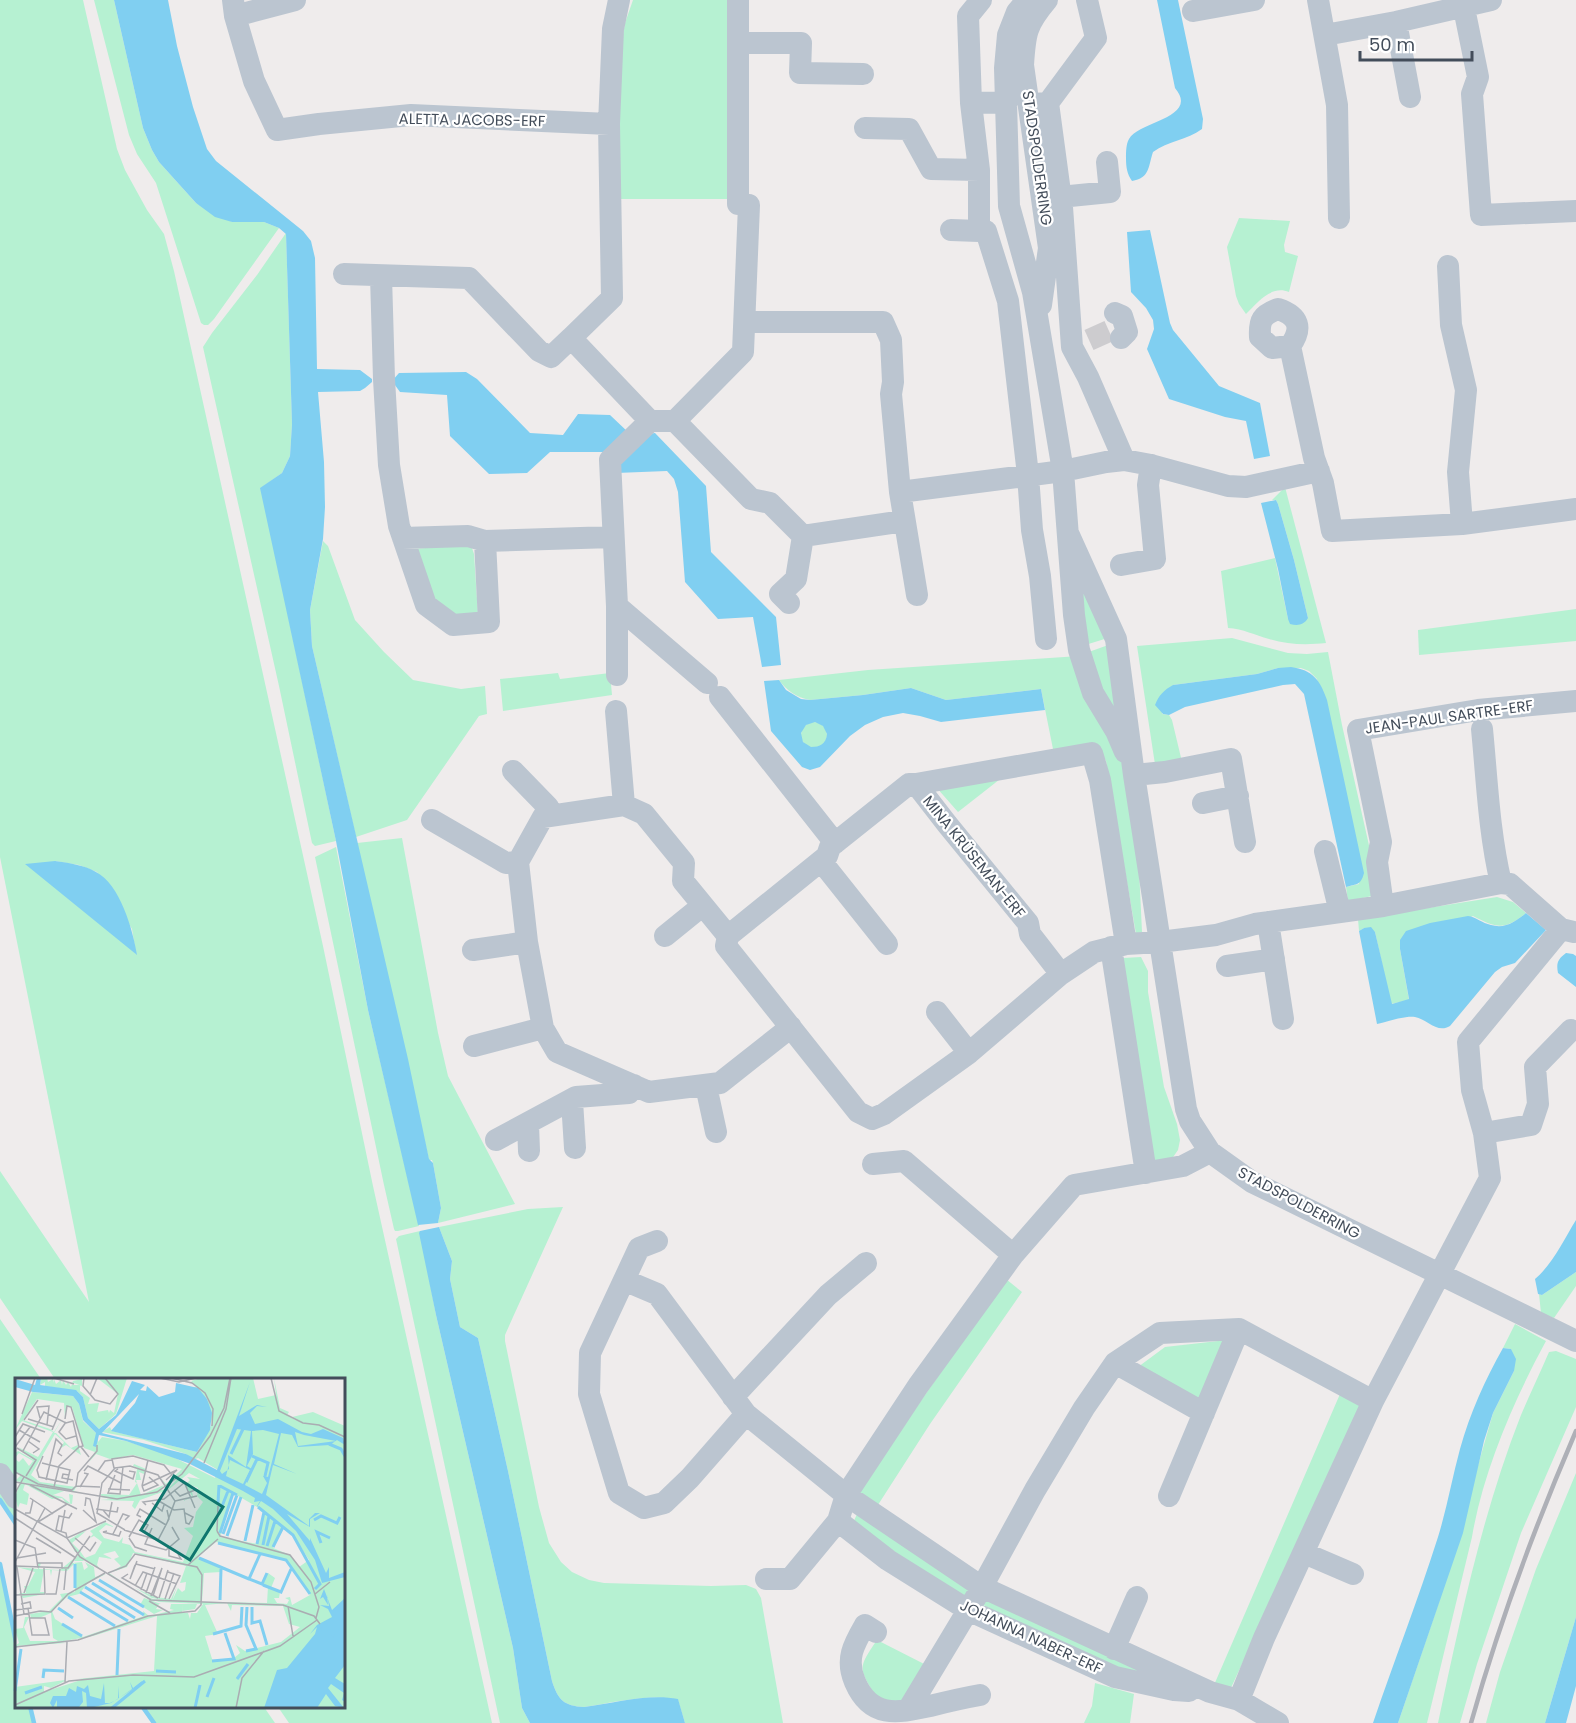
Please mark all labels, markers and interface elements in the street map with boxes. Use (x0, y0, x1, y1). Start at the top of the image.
scale bar (1360, 24, 1472, 62)
text: 50 m (1369, 32, 1415, 57)
street label: STADSPOLDERRING (1018, 89, 1057, 227)
street label: ALETTA JACOBS-ERF (398, 108, 546, 131)
street label: JEAN-PAUL SARTRE-ERF (1364, 694, 1535, 739)
street label: MINA KRÜSEMAN-ERF (918, 791, 1031, 923)
street label: STADSPOLDERRING (1234, 1161, 1364, 1244)
inset map (15, 1378, 345, 1708)
street label: JOHANNA NABER-ERF (957, 1594, 1106, 1679)

